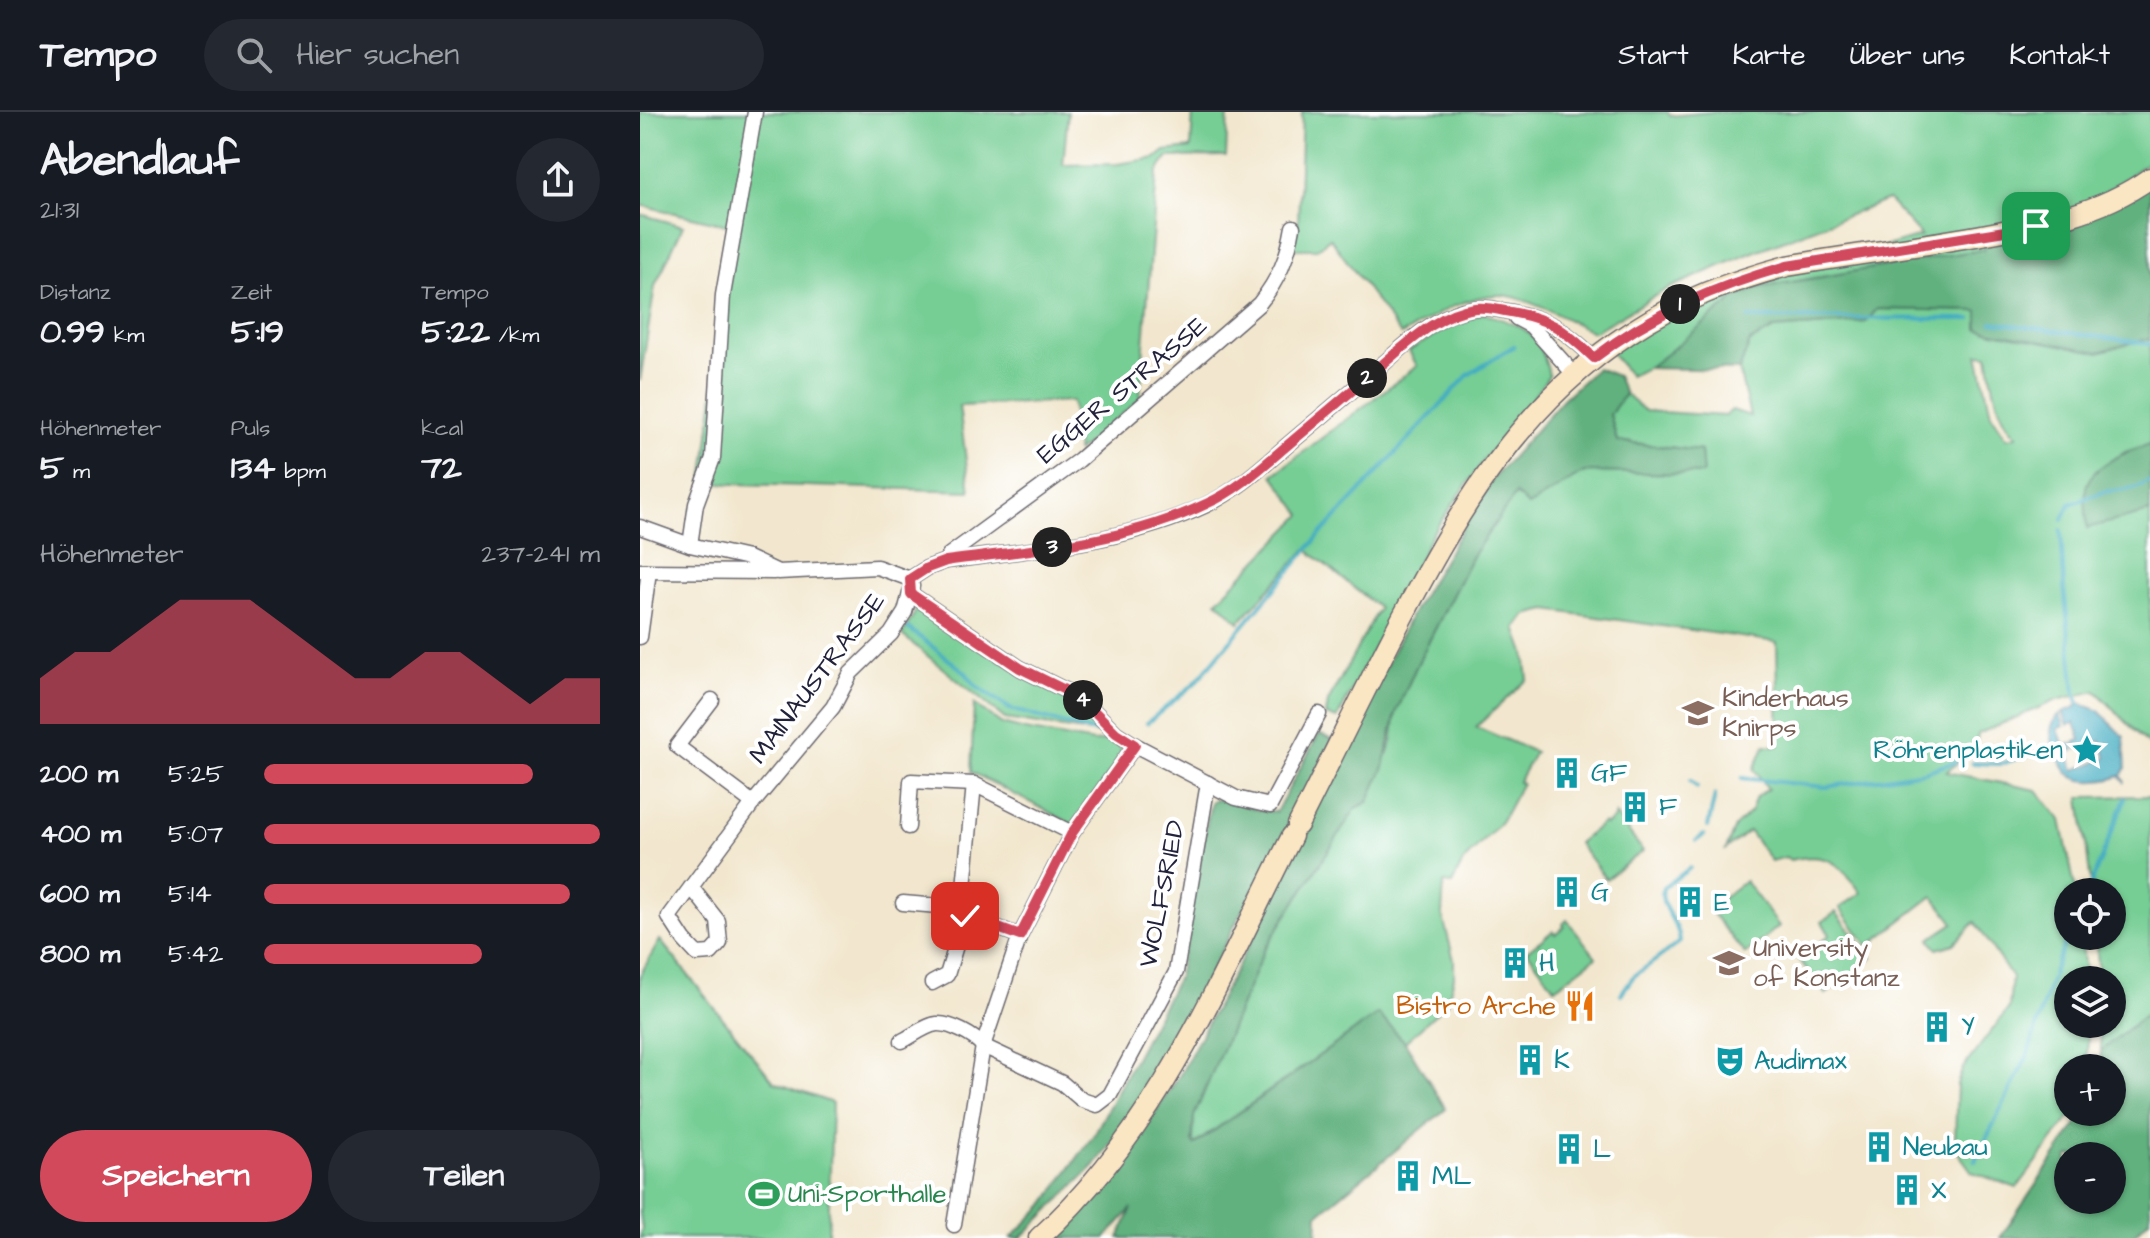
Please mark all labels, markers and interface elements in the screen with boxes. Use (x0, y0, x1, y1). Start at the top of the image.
search box (204, 19, 764, 91)
text: Tempo (40, 29, 156, 81)
icon: search (232, 33, 276, 77)
text: Hier suchen (296, 34, 459, 76)
text: Start (1618, 36, 1689, 75)
text: Karte (1733, 36, 1806, 75)
text: Über uns (1850, 36, 1965, 75)
text: Kontakt (2009, 36, 2110, 75)
text: Abendlauf (40, 131, 239, 192)
button: share (516, 138, 600, 222)
text: 21:31 (40, 192, 79, 228)
pin (2002, 192, 2070, 260)
icon: arrive (2014, 204, 2058, 248)
text: Distanz (40, 277, 111, 308)
text: Zeit (231, 277, 272, 308)
text: Tempo (421, 277, 489, 308)
pin: 1 (1660, 284, 1700, 324)
text: 1 (1679, 288, 1681, 319)
text: 0.99 (40, 308, 105, 356)
text: 5:19 (231, 308, 284, 356)
text: 5:22 (421, 308, 490, 356)
street label: EGGER STRASSE (1029, 308, 1215, 472)
text: km (105, 320, 144, 351)
text: /km (490, 320, 539, 351)
pin: 2 (1347, 358, 1387, 398)
text: 2 (1361, 362, 1373, 393)
text: Höhenmeter (40, 413, 161, 444)
text: Puls (231, 413, 270, 444)
text: kcal (421, 413, 463, 444)
text: 5 (40, 444, 64, 492)
text: 134 (231, 444, 275, 492)
text: 72 (421, 444, 462, 492)
text: m (64, 456, 90, 487)
text: bpm (275, 456, 326, 487)
pin: 3 (1032, 527, 1072, 567)
text: 3 (1046, 531, 1058, 562)
text: Höhenmeter (40, 536, 184, 572)
text: 237–241 m (481, 536, 600, 572)
street label: MAINAUSTRASSE (740, 585, 894, 771)
pin: 4 (1063, 680, 1103, 720)
place label: Kinderhaus Knirps (1722, 680, 1849, 746)
text: 4 (1076, 684, 1090, 715)
school or university icon: Kinderhaus Knirps (1681, 696, 1715, 730)
place label: Röhrenplastiken (1873, 732, 2063, 768)
place icon: Röhrenplastiken (2070, 733, 2104, 767)
place label: GF (1591, 755, 1627, 791)
text: 200 m (40, 756, 118, 792)
text: 5:25 (168, 756, 224, 792)
building icon: GF (1550, 756, 1584, 790)
place label: F (1659, 789, 1677, 825)
building icon: F (1618, 790, 1652, 824)
text: 400 m (40, 816, 121, 852)
text: 5:07 (168, 816, 223, 852)
street label: WOLFSRIED (1130, 817, 1194, 971)
place label: G (1591, 874, 1609, 910)
building icon: G (1550, 875, 1584, 909)
text: 600 m (40, 876, 120, 912)
text: 5:14 (168, 876, 212, 912)
map controls (2054, 878, 2126, 1214)
button: locate (2054, 878, 2126, 950)
pin (931, 882, 999, 950)
place label: E (1714, 884, 1729, 920)
building icon: E (1673, 885, 1707, 919)
icon: check (943, 894, 987, 938)
place label: University of Konstanz (1753, 930, 1900, 996)
text: 800 m (40, 936, 120, 972)
text: 5:42 (168, 936, 223, 972)
place label: H (1539, 945, 1555, 981)
building icon: H (1498, 946, 1532, 980)
school or university icon: University of Konstanz (1712, 946, 1746, 980)
button: layers (2054, 966, 2126, 1038)
place label: Bistro Arche (1396, 988, 1556, 1024)
restaurant icon: Bistro Arche (1563, 989, 1597, 1023)
place label: Y (1961, 1009, 1975, 1045)
building icon: Y (1920, 1010, 1954, 1044)
place label: K (1554, 1042, 1570, 1078)
building icon: K (1513, 1043, 1547, 1077)
place label: Audimax (1754, 1043, 1848, 1079)
theatre icon: Audimax (1713, 1044, 1747, 1078)
button: + (2054, 1054, 2126, 1126)
place label: Neubau (1903, 1129, 1988, 1165)
button: Speichern (40, 1130, 312, 1222)
button: Teilen (328, 1130, 600, 1222)
building icon: Neubau (1862, 1130, 1896, 1164)
place label: L (1593, 1131, 1611, 1167)
building icon: L (1552, 1132, 1586, 1166)
button: − (2054, 1142, 2126, 1214)
place label: ML (1432, 1158, 1472, 1194)
building icon: ML (1391, 1159, 1425, 1193)
place label: X (1931, 1172, 1947, 1208)
building icon: X (1890, 1173, 1924, 1207)
place label: Uni-Sporthalle (788, 1176, 947, 1212)
sports icon: Uni-Sporthalle (747, 1177, 781, 1211)

